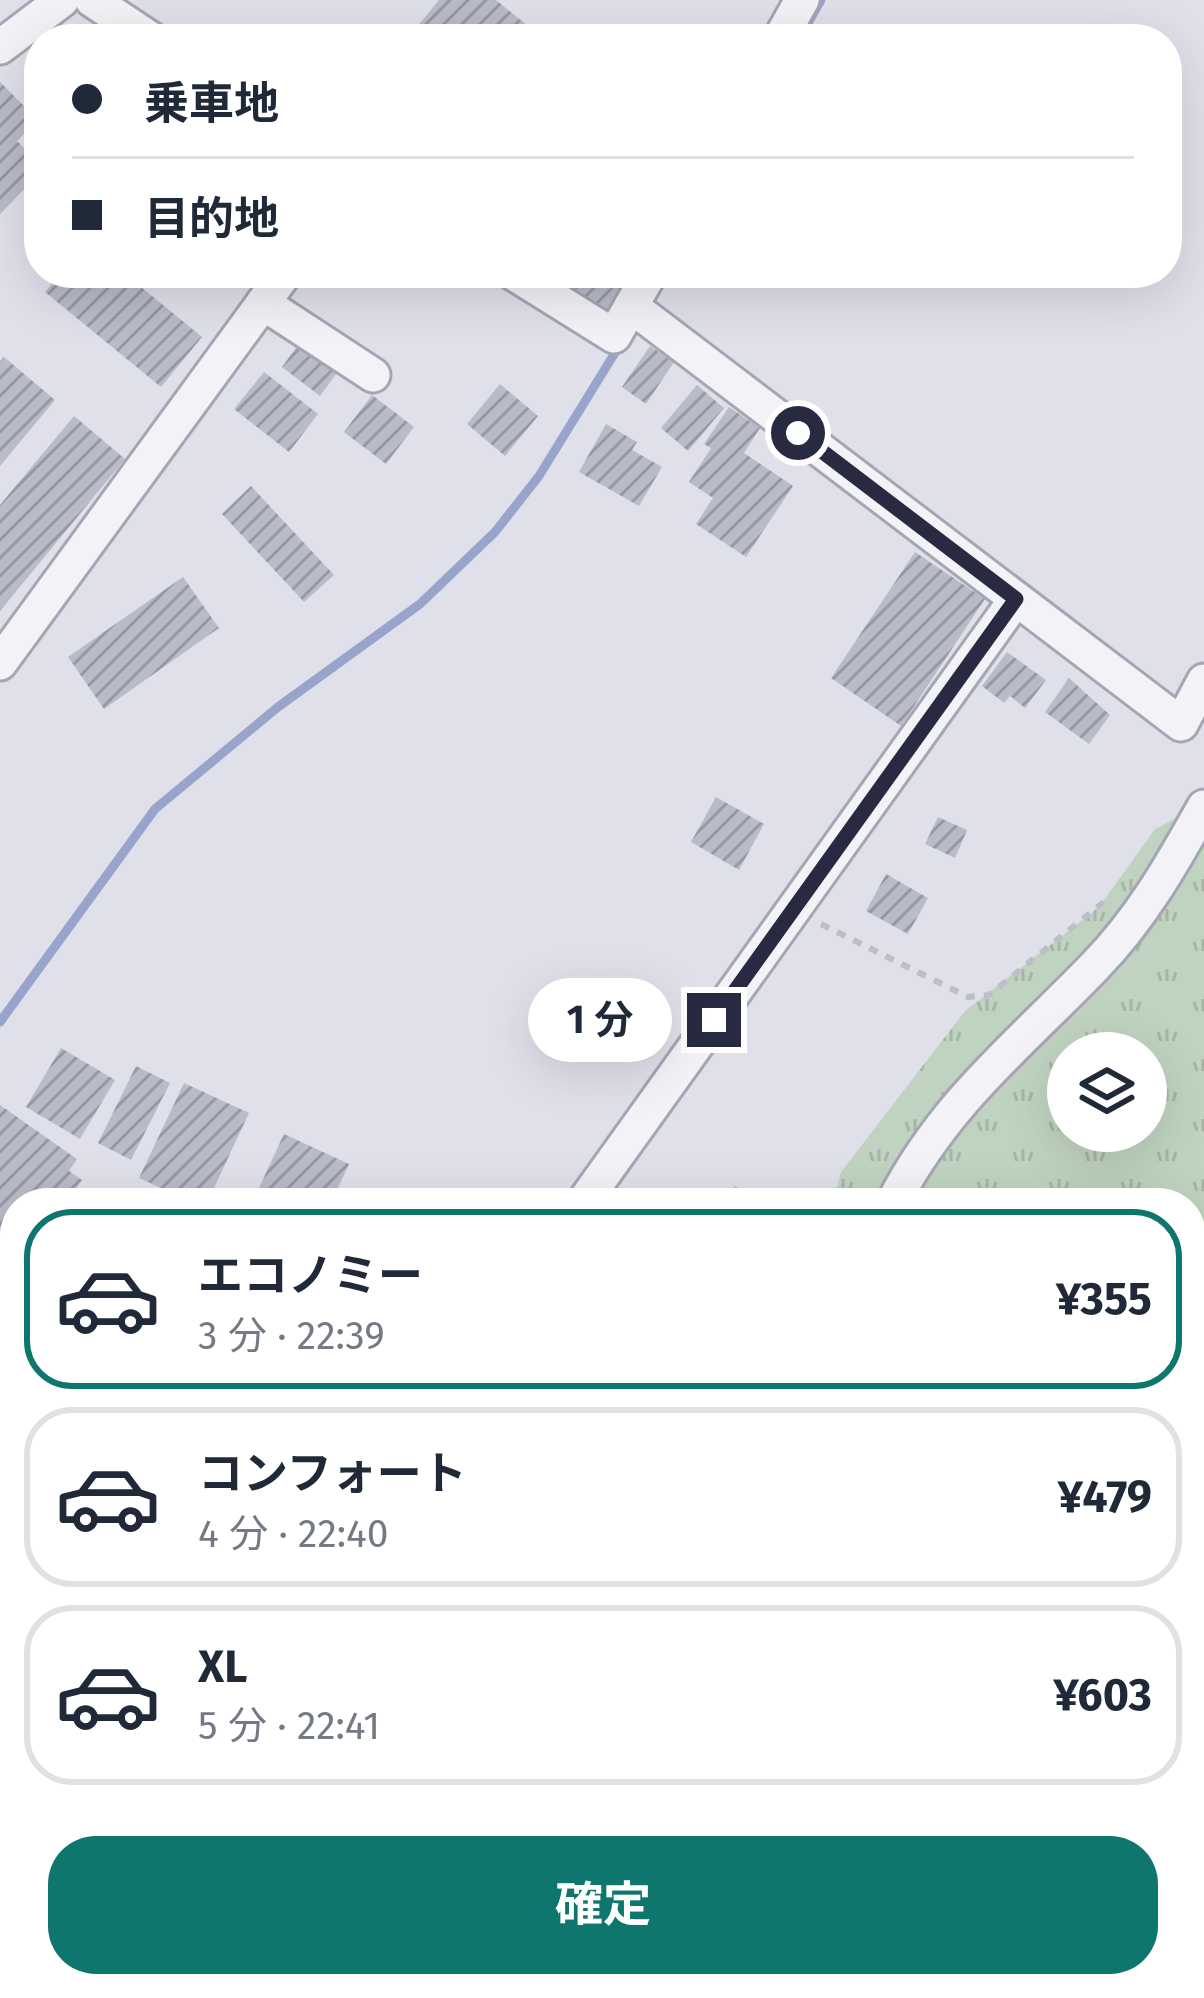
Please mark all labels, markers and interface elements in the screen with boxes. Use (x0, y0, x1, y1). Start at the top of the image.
text: 乗車地 (144, 77, 279, 131)
text: 目的地 (144, 192, 279, 246)
route start (771, 406, 825, 460)
callout: 1 分 (528, 978, 672, 1062)
route end (687, 993, 741, 1047)
text: 1 分 (567, 997, 633, 1043)
map controls (1047, 1032, 1167, 1152)
button: layers (1047, 1032, 1167, 1152)
icon: car (54, 1245, 162, 1353)
text: エコノミー (198, 1249, 423, 1303)
text: ¥355 (1056, 1272, 1152, 1326)
text: 3 分 · 22:39 (198, 1313, 385, 1359)
icon: car (54, 1443, 162, 1551)
text: コンフォート (198, 1447, 467, 1501)
text: ¥479 (1057, 1470, 1152, 1524)
text: 4 分 · 22:40 (198, 1511, 388, 1557)
text: XL (198, 1640, 247, 1694)
icon: car (54, 1641, 162, 1749)
text: ¥603 (1053, 1668, 1152, 1722)
text: 5 分 · 22:41 (198, 1703, 380, 1749)
button: 確定 (48, 1836, 1158, 1974)

